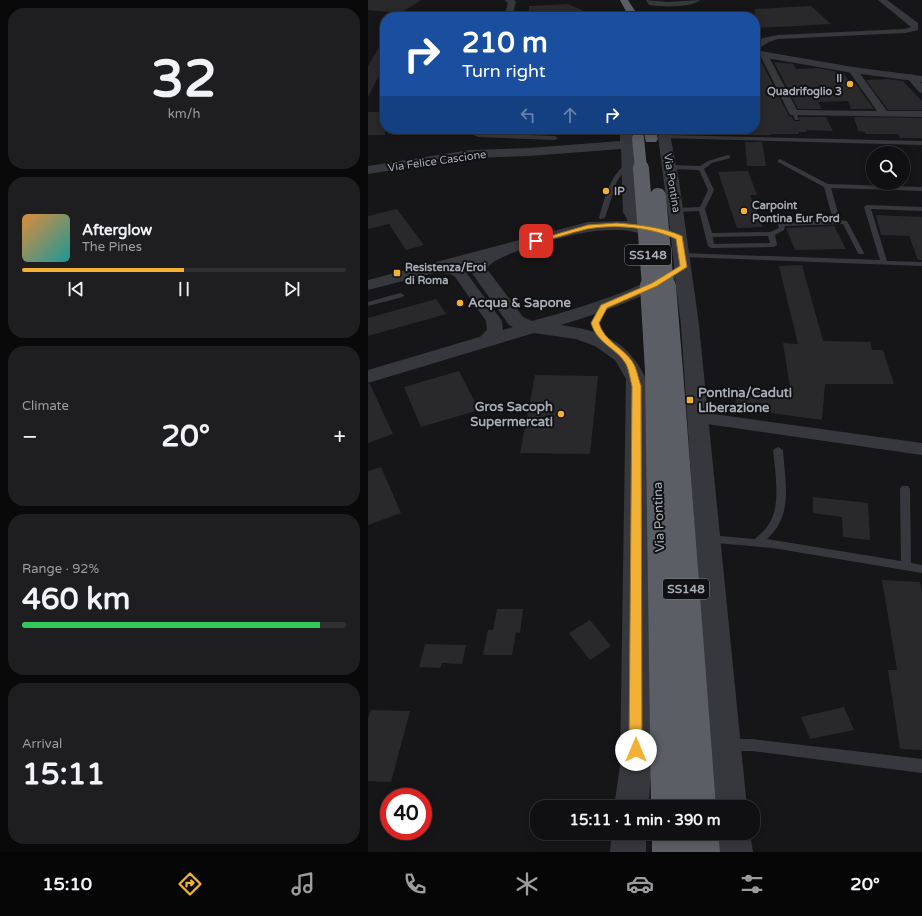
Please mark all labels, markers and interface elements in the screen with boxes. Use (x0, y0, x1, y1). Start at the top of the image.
text: 210 m (462, 26, 548, 60)
icon: right (396, 28, 448, 80)
text: 32 (151, 48, 217, 111)
text: Turn right (462, 60, 546, 82)
place label: Il Quadrifoglio 3 (767, 72, 842, 99)
marker: Il Quadrifoglio 3 (845, 79, 855, 89)
icon: left (517, 104, 539, 126)
icon: ahead (559, 104, 581, 126)
icon: right (601, 104, 623, 126)
text: km/h (168, 106, 200, 122)
map controls (866, 146, 910, 190)
button: search (866, 146, 910, 190)
street label: Via Felice Cascione (387, 148, 487, 174)
street label: Via Pontina (661, 153, 683, 213)
place label: IP (614, 185, 625, 198)
marker: IP (601, 186, 611, 196)
place label: Carpoint Pontina Eur Ford (752, 199, 840, 225)
marker: Carpoint Pontina Eur Ford (739, 206, 749, 216)
text: Afterglow (82, 221, 152, 239)
pin (519, 224, 553, 258)
icon: arrive (525, 230, 547, 252)
text: The Pines (82, 239, 142, 255)
road number: SS148 (625, 245, 671, 265)
place label: Resistenza/Eroi di Roma (405, 261, 487, 287)
marker: Resistenza/Eroi di Roma (392, 268, 402, 278)
icon: previous (65, 278, 87, 300)
icon: pause (173, 278, 195, 300)
icon: next (281, 278, 303, 300)
place label: Acqua & Sapone (468, 295, 571, 311)
marker: Acqua & Sapone (455, 298, 465, 308)
place label: Pontina/Caduti Liberazione (698, 385, 792, 416)
marker: Pontina/Caduti Liberazione (685, 395, 695, 405)
text: Climate (22, 398, 69, 414)
place label: Gros Sacoph Supermercati (470, 399, 553, 430)
marker: Gros Sacoph Supermercati (556, 409, 566, 419)
text: 20° (161, 418, 210, 455)
text: − (22, 424, 38, 450)
text: + (334, 424, 346, 450)
street label: Via Pontina (650, 482, 668, 552)
text: Range · 92% (22, 561, 99, 577)
road number: SS148 (663, 579, 709, 599)
text: 460 km (22, 581, 130, 618)
position arrow (615, 729, 657, 771)
text: Arrival (22, 736, 62, 752)
text: 15:11 (22, 756, 105, 793)
speed limit sign: 40 (380, 788, 432, 840)
text: 15:11 · 1 min · 390 m (570, 811, 720, 829)
icon: directions (176, 870, 204, 898)
icon: music (289, 870, 317, 898)
icon: phone (401, 870, 429, 898)
icon: climate (513, 870, 541, 898)
icon: car (626, 870, 654, 898)
icon: filters (738, 870, 766, 898)
text: 15:10 (42, 873, 92, 895)
text: 20° (850, 873, 880, 895)

